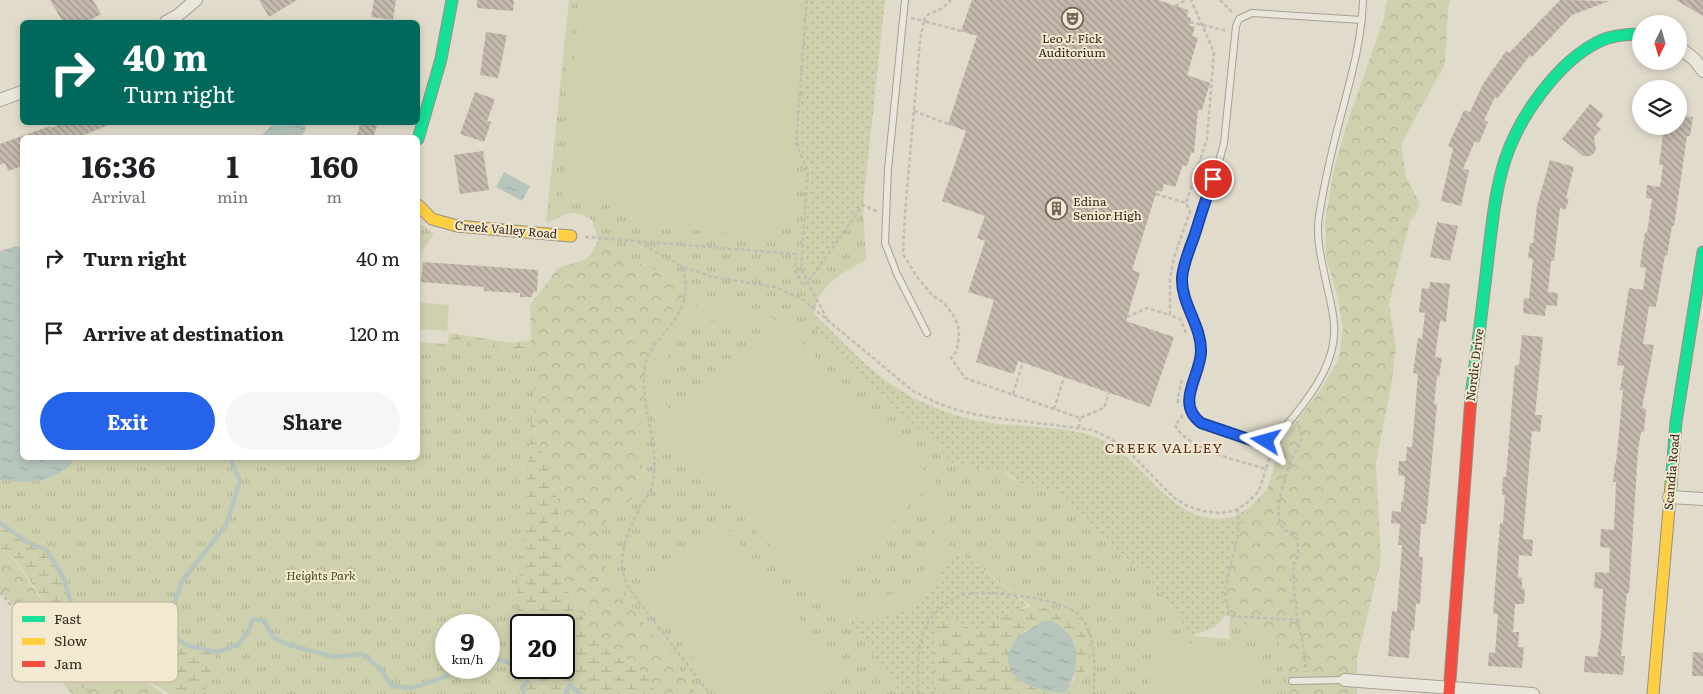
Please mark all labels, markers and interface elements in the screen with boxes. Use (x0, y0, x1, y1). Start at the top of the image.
theatre icon: Leo J. Fick Auditorium (1060, 6, 1084, 30)
north arrow (1632, 15, 1688, 70)
map controls (1632, 15, 1687, 135)
place label: Leo J. Fick Auditorium (1038, 29, 1106, 61)
text: 40 m (123, 30, 208, 82)
icon: right (40, 40, 105, 105)
text: Turn right (123, 77, 235, 110)
button: layers (1632, 80, 1687, 135)
text: 16:36 (82, 143, 155, 187)
text: 1 (227, 143, 239, 187)
text: 160 (310, 143, 358, 187)
pin (1192, 158, 1234, 200)
icon: arrive (1199, 165, 1227, 193)
text: Arrival (91, 184, 146, 208)
text: min (217, 184, 248, 208)
text: m (326, 184, 342, 208)
place label: Edina Senior High (1073, 192, 1142, 224)
building icon: Edina Senior High (1045, 197, 1069, 221)
street label: Creek Valley Road (454, 216, 559, 243)
icon: right (40, 244, 68, 272)
text: Turn right (83, 244, 187, 272)
text: 40 m (356, 244, 400, 272)
icon: arrive (40, 319, 68, 347)
text: Arrive at destination (83, 319, 284, 347)
text: 120 m (349, 319, 400, 347)
street label: Nordic Drive (1461, 327, 1487, 402)
button: Exit (40, 392, 215, 450)
button: Share (225, 392, 400, 450)
position arrow (1239, 414, 1291, 466)
street label: Scandia Road (1659, 432, 1683, 511)
district label: CREEK VALLEY (1105, 437, 1223, 457)
park label: Heights Park (286, 566, 356, 584)
legend (12, 602, 178, 682)
text: Fast (54, 608, 82, 628)
speed limit sign: 20 (510, 614, 575, 679)
text: 9 (460, 622, 475, 659)
text: Slow (54, 630, 87, 650)
text: km/h (452, 650, 483, 668)
text: Jam (54, 653, 83, 673)

